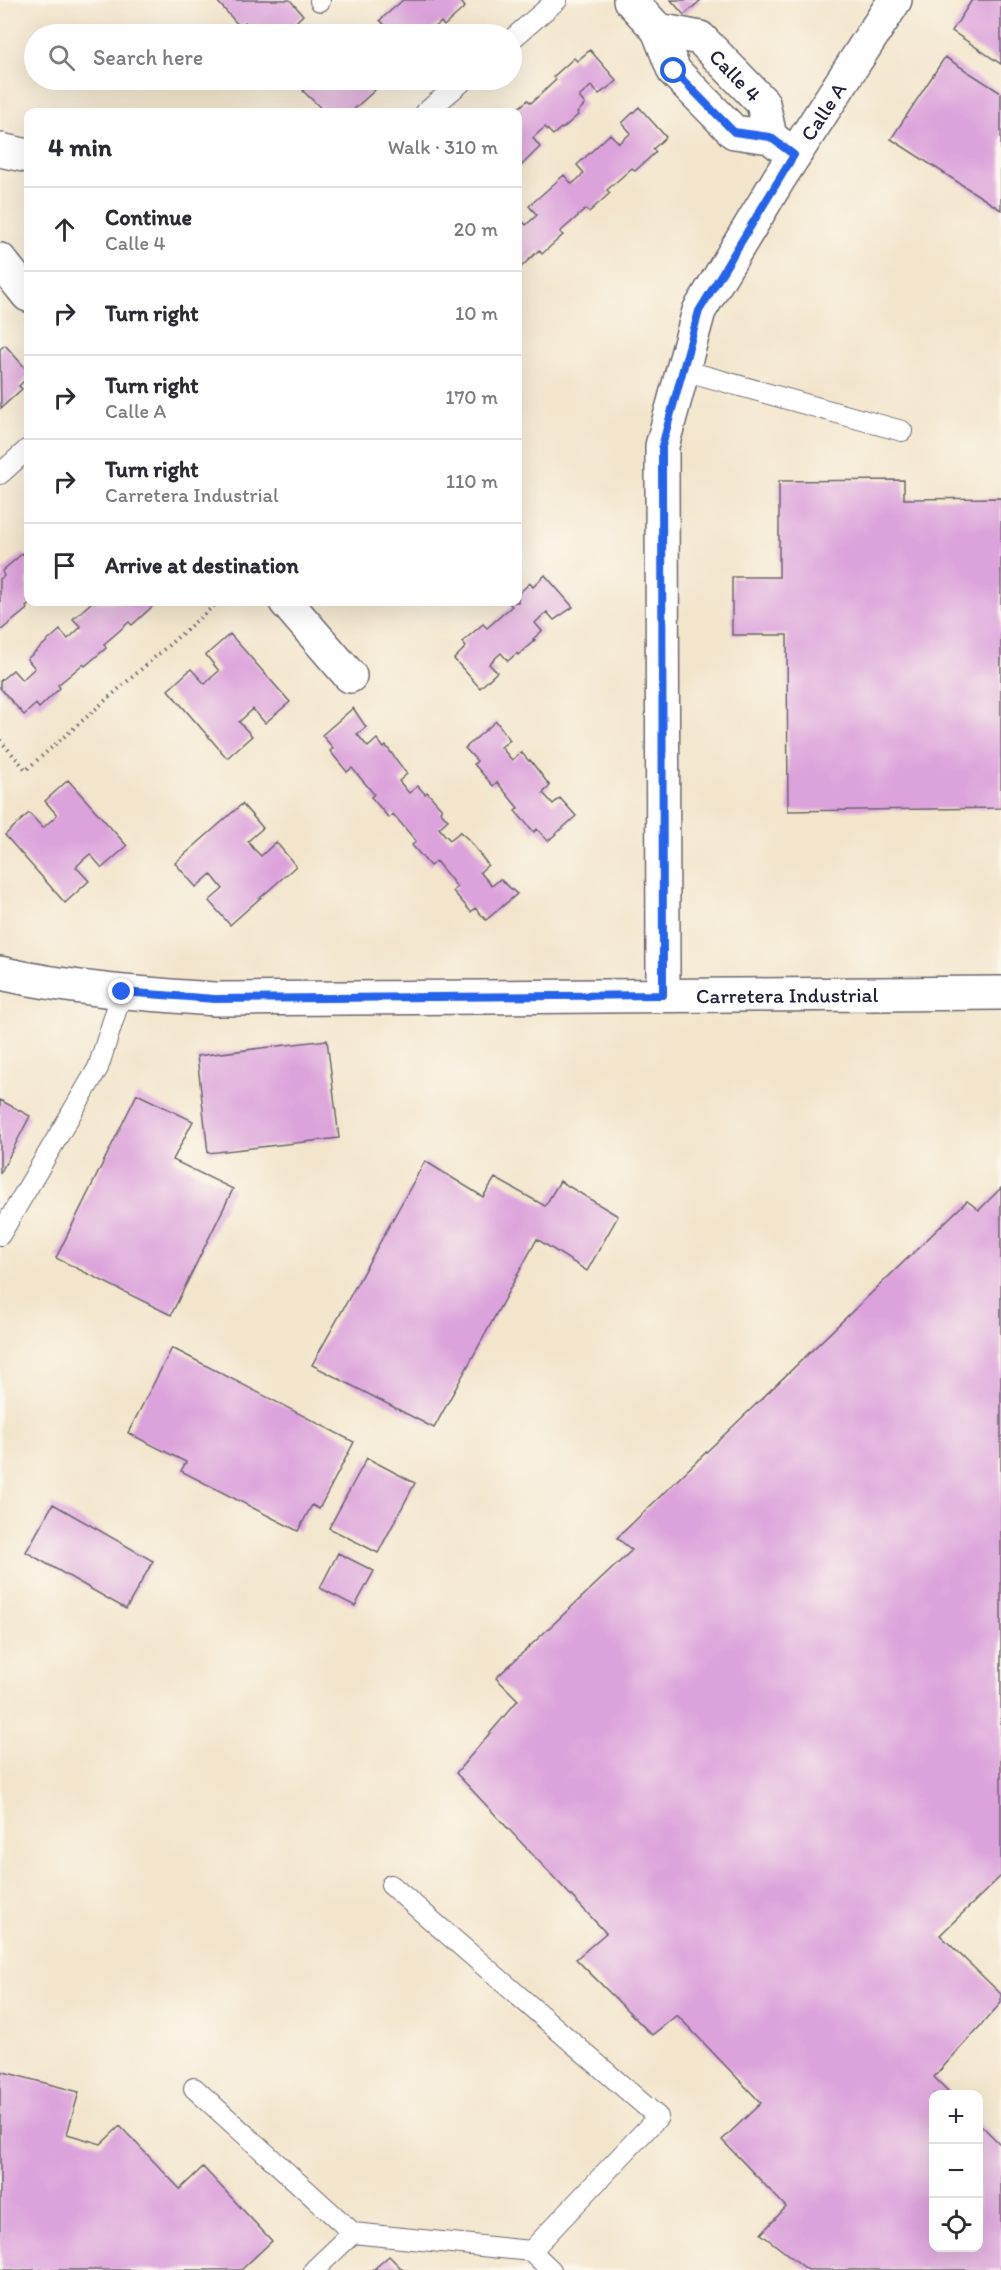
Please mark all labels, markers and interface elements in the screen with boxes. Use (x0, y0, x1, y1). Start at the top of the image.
search box (24, 24, 522, 90)
icon: search (45, 41, 78, 74)
street label: Calle 4 (705, 43, 767, 107)
text: Search here (93, 44, 203, 71)
route start (660, 57, 686, 83)
street label: Calle A (795, 77, 851, 145)
text: 4 min (48, 131, 112, 163)
text: Walk · 310 m (388, 135, 498, 159)
text: Continue (105, 204, 192, 231)
icon: ahead (48, 213, 81, 246)
text: 20 m (454, 217, 498, 241)
text: Calle 4 (105, 231, 166, 255)
icon: right (48, 297, 81, 330)
text: Turn right (105, 300, 199, 327)
text: 10 m (455, 301, 498, 325)
text: Turn right (105, 372, 199, 399)
icon: right (48, 381, 81, 414)
text: 170 m (445, 385, 498, 409)
text: Calle A (105, 399, 166, 423)
text: Turn right (105, 456, 199, 483)
icon: right (48, 465, 81, 498)
text: 110 m (446, 469, 498, 493)
text: Carretera Industrial (105, 483, 279, 507)
icon: arrive (48, 549, 81, 582)
text: Arrive at destination (105, 552, 299, 579)
route end (108, 978, 134, 1004)
street label: Carretera Industrial (696, 981, 879, 1008)
map controls (929, 2090, 983, 2252)
button: + (929, 2090, 983, 2144)
button: − (929, 2144, 983, 2198)
button: locate (929, 2198, 983, 2252)

